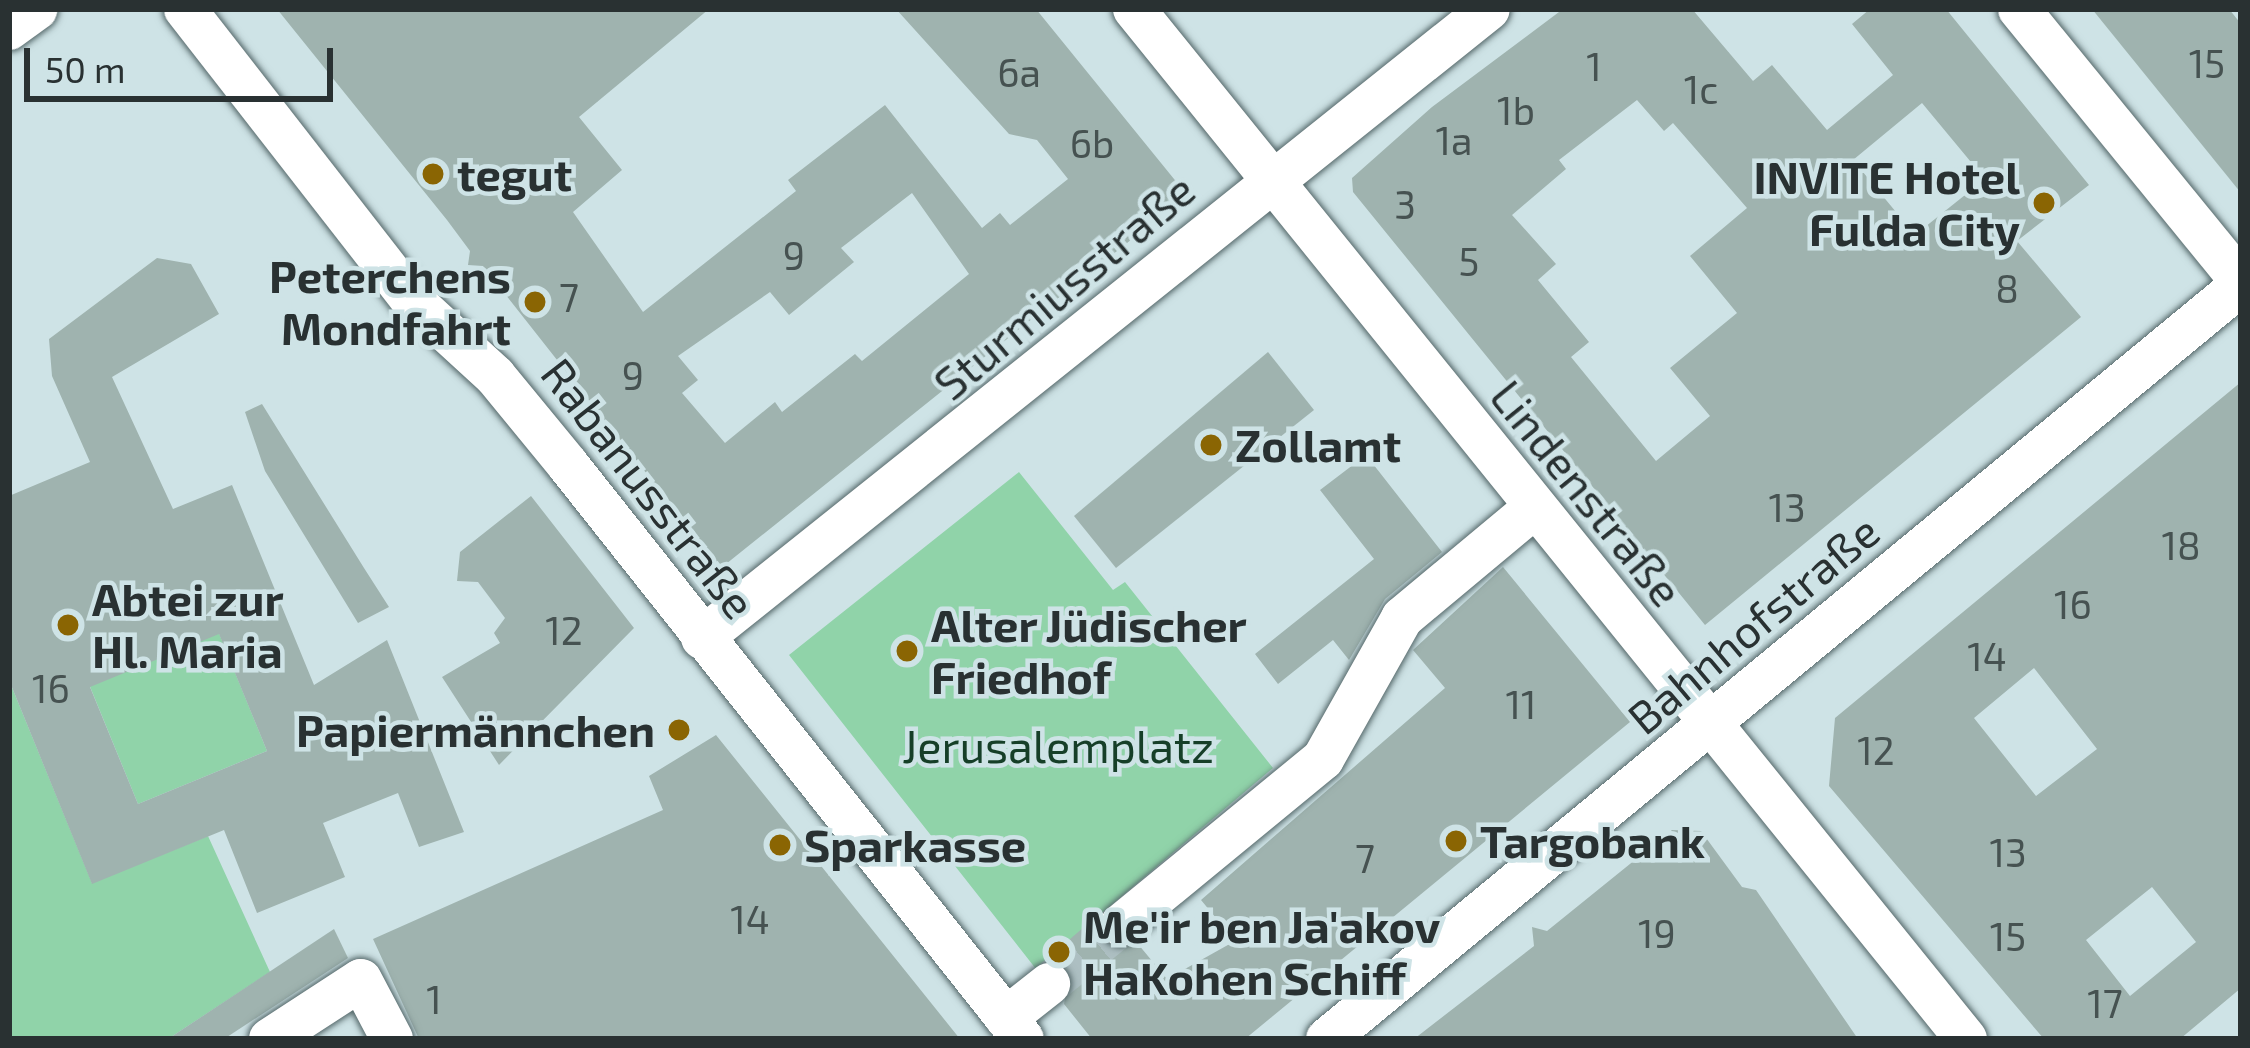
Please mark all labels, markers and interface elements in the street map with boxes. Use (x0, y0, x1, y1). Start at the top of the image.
scale bar (30, 24, 339, 98)
house number: 15 (2189, 40, 2225, 86)
house number: 1 (1586, 43, 1602, 89)
text: 50 m (45, 47, 126, 90)
house number: 6a (997, 49, 1041, 95)
house number: 1c (1684, 66, 1718, 112)
house number: 1b (1497, 87, 1535, 133)
house number: 1a (1436, 117, 1472, 163)
house number: 6b (1070, 120, 1114, 166)
place label: tegut (457, 147, 572, 201)
place label: INVITE Hotel Fulda City (1753, 150, 2020, 256)
marker: tegut (420, 161, 446, 187)
street label: Sturmiusstraße (923, 162, 1205, 410)
house number: 3 (1394, 181, 1416, 227)
marker: INVITE Hotel Fulda City (2031, 190, 2057, 216)
house number: 9 (783, 232, 805, 278)
house number: 5 (1459, 238, 1479, 284)
place label: Peterchens Mondfahrt (269, 249, 511, 355)
house number: 8 (1995, 265, 2019, 311)
house number: 7 (559, 274, 579, 320)
marker: Peterchens Mondfahrt (522, 289, 548, 315)
street label: Rabanusstraße (531, 347, 767, 629)
house number: 9 (622, 352, 644, 398)
street label: Lindenstraße (1480, 370, 1694, 616)
place label: Zollamt (1235, 418, 1401, 472)
marker: Zollamt (1198, 432, 1224, 458)
house number: 13 (1768, 484, 1806, 530)
street label: Bahnhofstraße (1617, 503, 1889, 745)
house number: 18 (2161, 522, 2201, 568)
place label: Abtei zur Hl. Maria (92, 572, 284, 678)
house number: 16 (2054, 581, 2092, 627)
place label: Alter Jüdischer Friedhof (931, 598, 1248, 704)
house number: 12 (545, 607, 583, 653)
marker: Abtei zur Hl. Maria (55, 612, 81, 638)
house number: 14 (1967, 633, 2007, 679)
marker: Alter Jüdischer Friedhof (894, 638, 920, 664)
house number: 16 (32, 665, 70, 711)
house number: 11 (1505, 681, 1537, 727)
place label: Papiermännchen (296, 703, 655, 757)
marker: Papiermännchen (666, 717, 692, 743)
park label: Jerusalemplatz (902, 719, 1214, 773)
house number: 12 (1857, 727, 1895, 773)
place label: Targobank (1480, 814, 1705, 868)
place label: Sparkasse (804, 818, 1026, 872)
marker: Targobank (1443, 828, 1469, 854)
house number: 13 (1989, 829, 2027, 875)
marker: Sparkasse (767, 832, 793, 858)
house number: 7 (1355, 835, 1375, 881)
house number: 14 (730, 896, 770, 942)
place label: Me'ir ben Ja'akov HaKohen Schiff (1083, 899, 1442, 1005)
house number: 19 (1638, 910, 1676, 956)
house number: 15 (1990, 913, 2026, 959)
marker: Me'ir ben Ja'akov HaKohen Schiff (1046, 939, 1072, 965)
house number: 1 (426, 976, 442, 1022)
house number: 17 (2087, 980, 2123, 1026)

